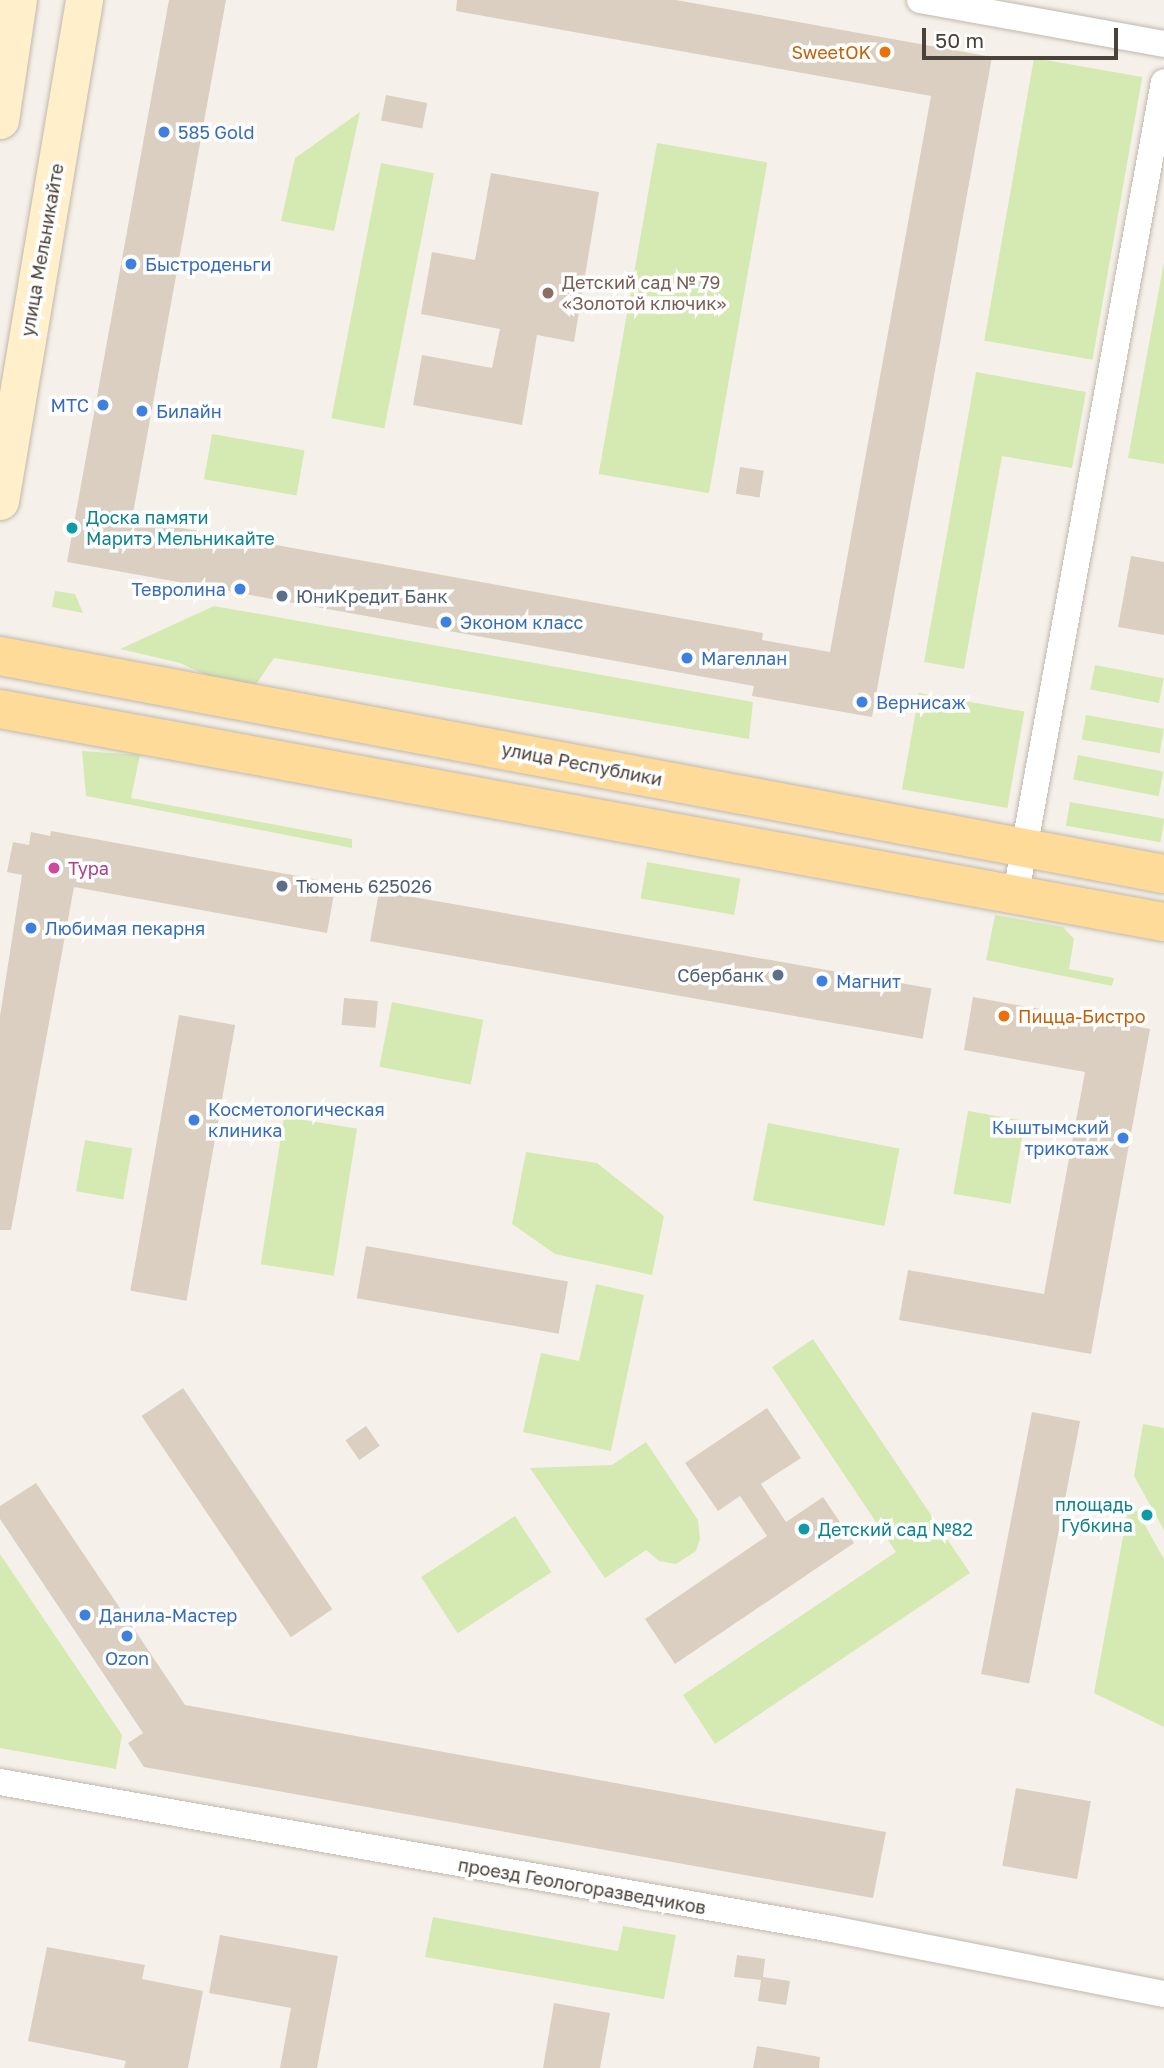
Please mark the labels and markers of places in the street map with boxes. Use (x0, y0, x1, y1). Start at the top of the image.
place label: SweetOK (791, 41, 871, 63)
marker: SweetOK (877, 44, 893, 60)
place label: 585 Gold (178, 121, 254, 143)
marker: 585 Gold (156, 124, 172, 140)
place label: Быстроденьги (145, 253, 271, 275)
marker: Быстроденьги (123, 256, 139, 272)
place label: Детский сад № 79 «Золотой ключик» (562, 272, 727, 314)
marker: Детский сад № 79 «Золотой ключик» (540, 285, 556, 301)
place label: МТС (50, 394, 89, 416)
marker: МТС (95, 397, 111, 413)
place label: Билайн (156, 400, 222, 422)
marker: Билайн (134, 403, 150, 419)
place label: Доска памяти Маритэ Мельникайте (86, 507, 275, 550)
marker: Доска памяти Маритэ Мельникайте (64, 520, 80, 536)
place label: Тевролина (132, 578, 226, 600)
marker: Тевролина (232, 581, 248, 597)
place label: ЮниКредит Банк (296, 585, 448, 607)
marker: ЮниКредит Банк (274, 588, 290, 604)
place label: Эконом класс (460, 611, 583, 633)
marker: Эконом класс (438, 614, 454, 630)
place label: Магеллан (701, 647, 787, 669)
marker: Магеллан (679, 650, 695, 666)
place label: Вернисаж (876, 691, 966, 713)
marker: Вернисаж (854, 694, 870, 710)
place label: Тура (68, 857, 109, 879)
marker: Тура (46, 860, 62, 876)
place label: Тюмень 625026 (296, 875, 432, 897)
marker: Тюмень 625026 (274, 878, 290, 894)
place label: Любимая пекарня (45, 917, 205, 939)
marker: Любимая пекарня (23, 920, 39, 936)
place label: Сбербанк (677, 964, 764, 986)
marker: Сбербанк (770, 967, 786, 983)
place label: Магнит (836, 970, 901, 992)
marker: Магнит (814, 973, 830, 989)
place label: Пицца-Бистро (1018, 1005, 1145, 1027)
marker: Пицца-Бистро (996, 1008, 1012, 1024)
place label: Косметологическая клиника (208, 1099, 385, 1142)
marker: Косметологическая клиника (186, 1112, 202, 1128)
place label: Кыштымский трикотаж (992, 1117, 1109, 1160)
marker: Кыштымский трикотаж (1115, 1130, 1131, 1146)
place label: площадь Губкина (1055, 1494, 1133, 1536)
marker: площадь Губкина (1139, 1507, 1155, 1523)
place label: Детский сад №82 (818, 1518, 973, 1540)
marker: Детский сад №82 (796, 1521, 812, 1537)
place label: Данила-Мастер (99, 1604, 237, 1626)
marker: Данила-Мастер (77, 1607, 93, 1623)
marker: Ozon (119, 1628, 135, 1644)
place label: Ozon (105, 1647, 149, 1669)

